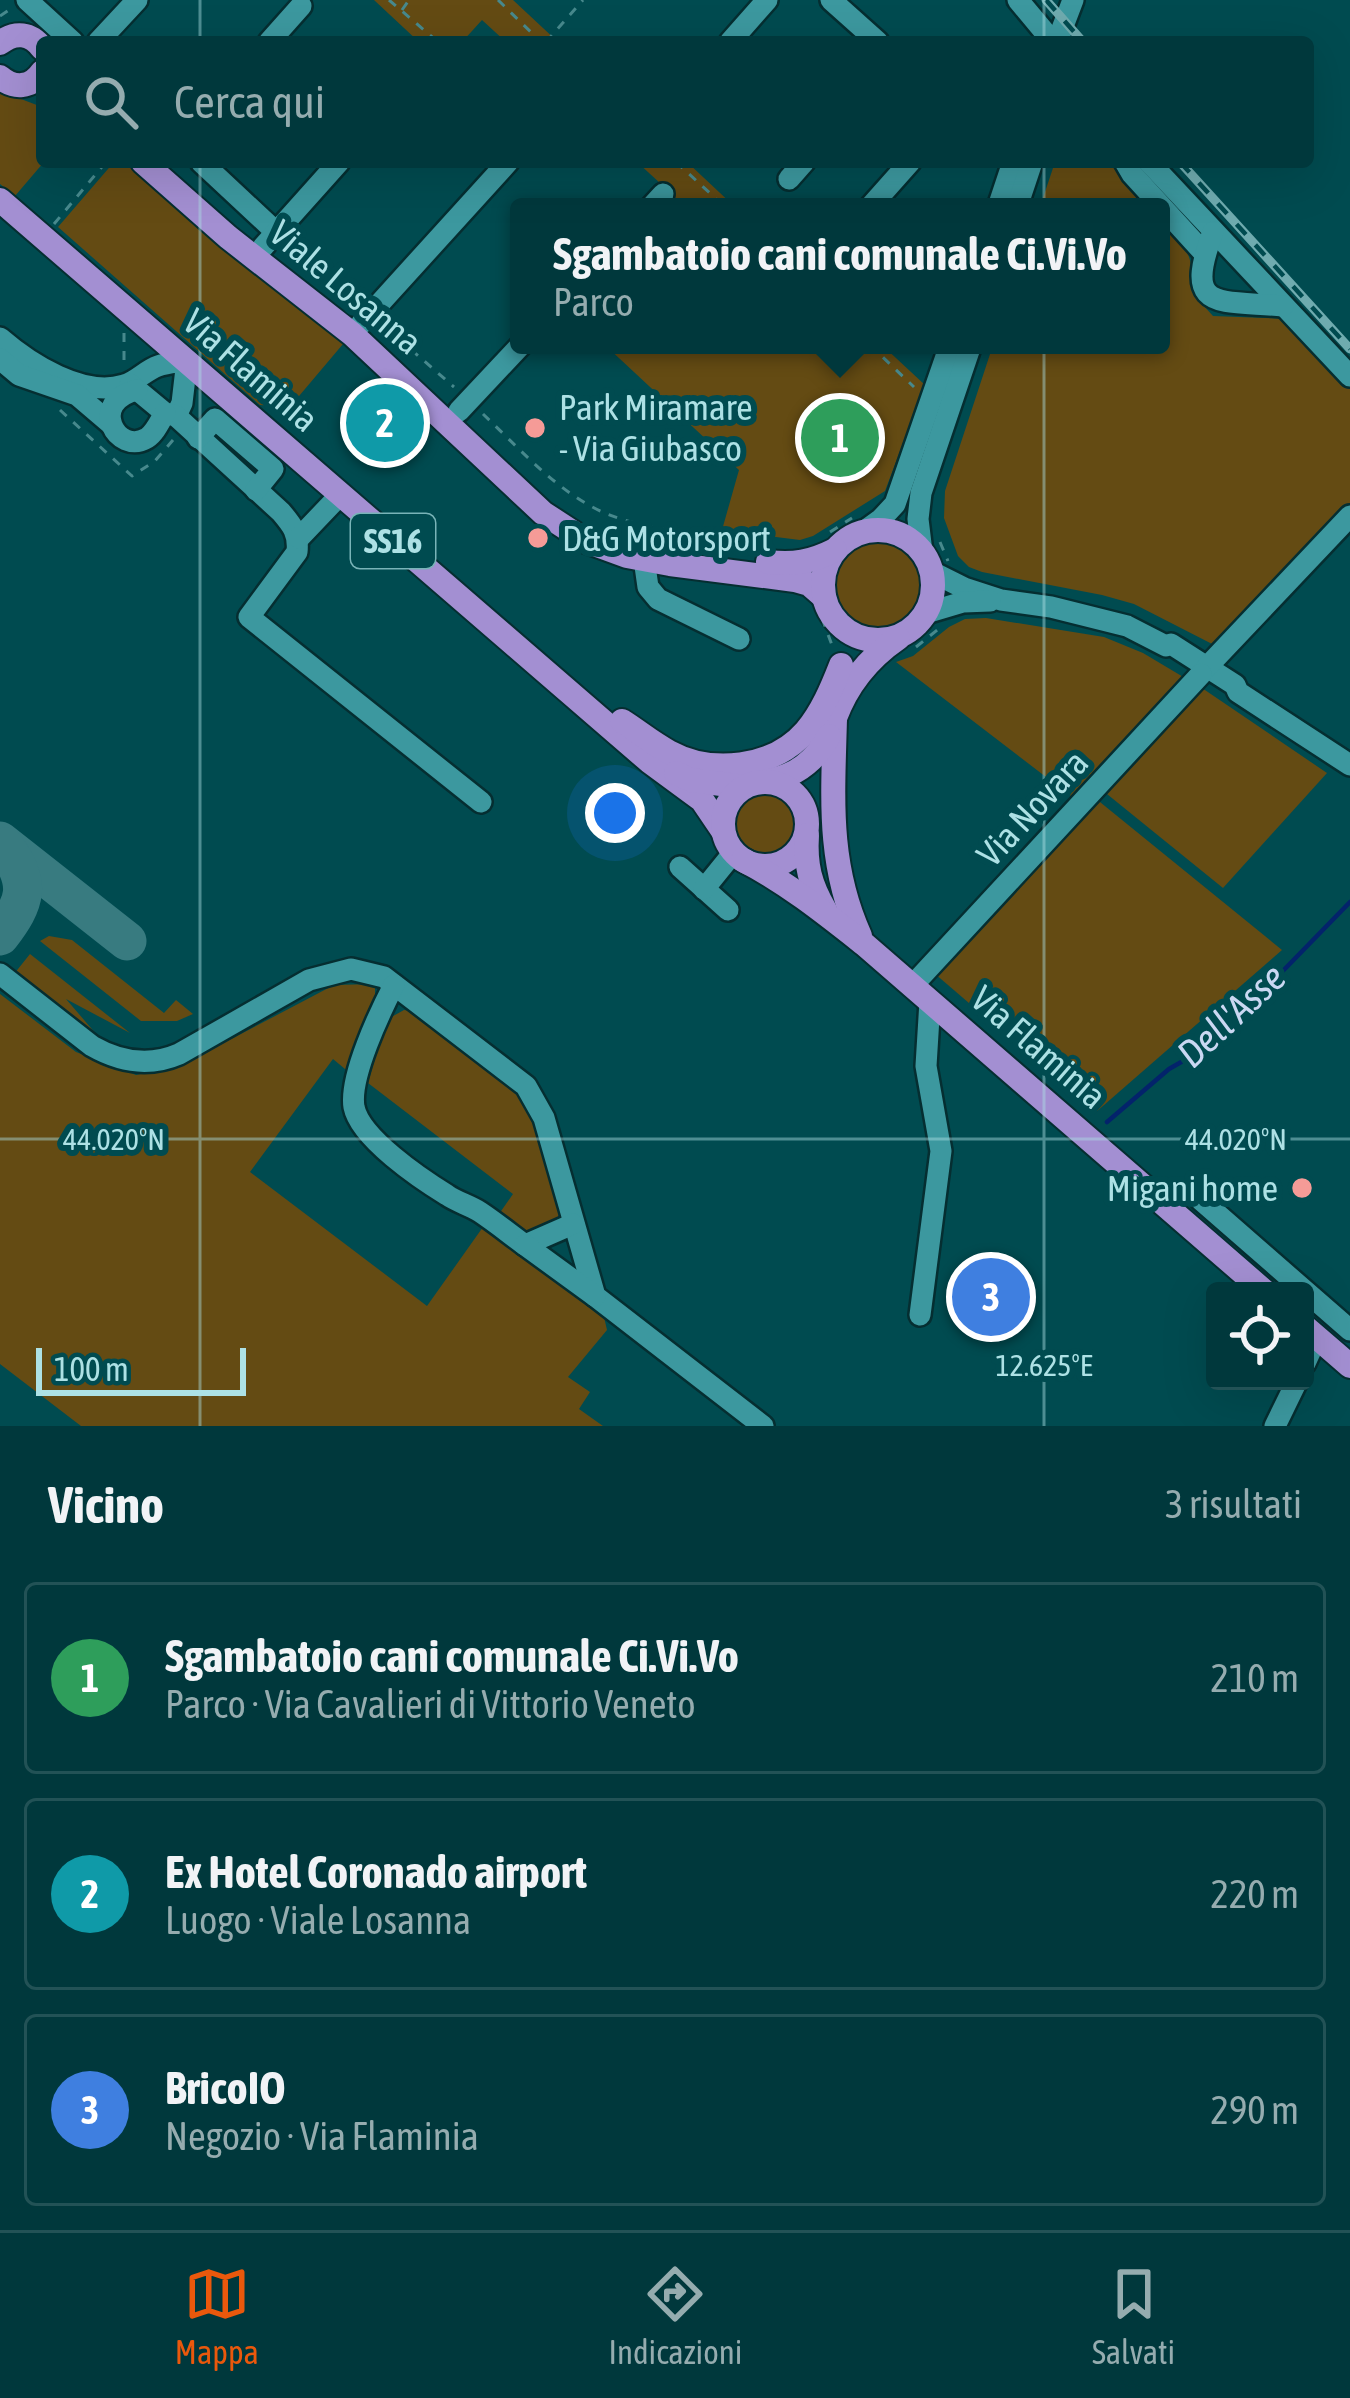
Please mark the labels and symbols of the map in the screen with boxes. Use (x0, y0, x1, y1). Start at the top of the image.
street label: Viale Losanna (262, 211, 430, 363)
street label: Via Flaminia (175, 300, 327, 440)
pin: 2 (346, 378, 424, 468)
place label: Park Miramare - Via Giubasco (559, 386, 753, 469)
pin: 1 (801, 393, 879, 483)
marker: Park Miramare - Via Giubasco (522, 415, 548, 441)
road number: SS16 (351, 514, 435, 568)
place label: D&G Motorsport (562, 517, 771, 559)
marker: D&G Motorsport (525, 525, 551, 551)
street label: Via Novara (968, 741, 1096, 875)
your location (585, 783, 645, 843)
water label: Dell'Asse (1168, 954, 1294, 1076)
street label: Via Flaminia (963, 977, 1115, 1117)
text: 44.020°N (63, 1122, 165, 1156)
text: 44.020°N (1185, 1122, 1287, 1156)
place label: Migani home (1107, 1167, 1278, 1209)
marker: Migani home (1289, 1175, 1315, 1201)
pin: 3 (952, 1252, 1030, 1342)
scale bar (36, 1342, 246, 1395)
text: 12.625°E (996, 1348, 1093, 1382)

